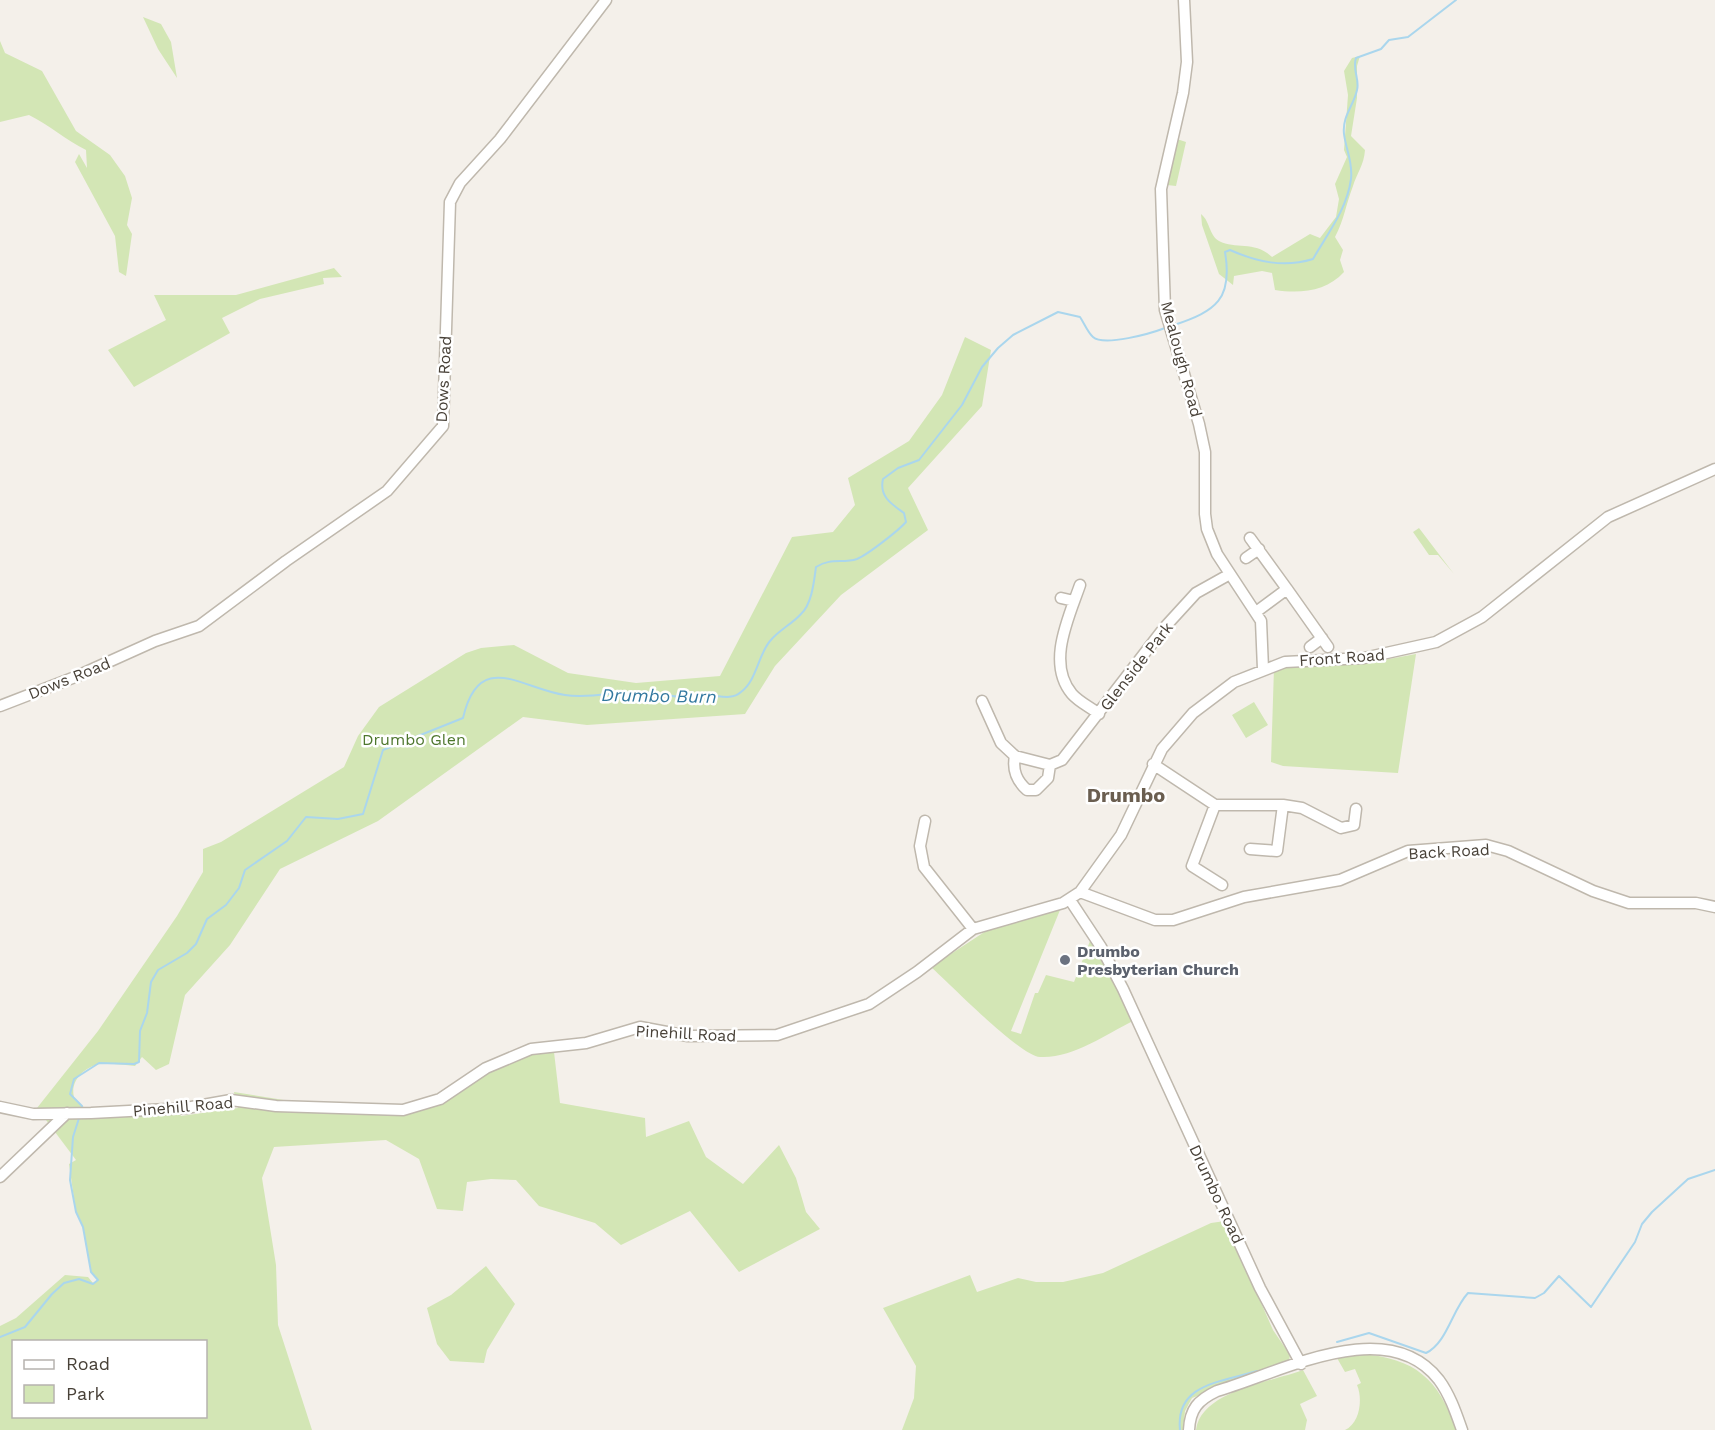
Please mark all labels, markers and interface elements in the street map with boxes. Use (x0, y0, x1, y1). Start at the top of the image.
street label: Mealough Road (1157, 299, 1206, 419)
street label: Dows Road (432, 335, 455, 423)
street label: Glenside Park (1096, 618, 1177, 714)
street label: Front Road (1298, 645, 1386, 670)
street label: Dows Road (25, 653, 113, 704)
water label: Drumbo Burn (601, 684, 717, 707)
park label: Drumbo Glen (362, 730, 466, 749)
district label: Drumbo (1087, 783, 1165, 807)
street label: Back Road (1408, 840, 1490, 863)
place label: Drumbo Presbyterian Church (1077, 942, 1239, 979)
marker: Drumbo Presbyterian Church (1058, 953, 1072, 967)
street label: Pinehill Road (635, 1021, 737, 1046)
street label: Pinehill Road (132, 1093, 234, 1120)
street label: Drumbo Road (1185, 1142, 1248, 1247)
legend (12, 1340, 207, 1418)
text: Road (66, 1353, 110, 1374)
text: Park (66, 1383, 105, 1404)

